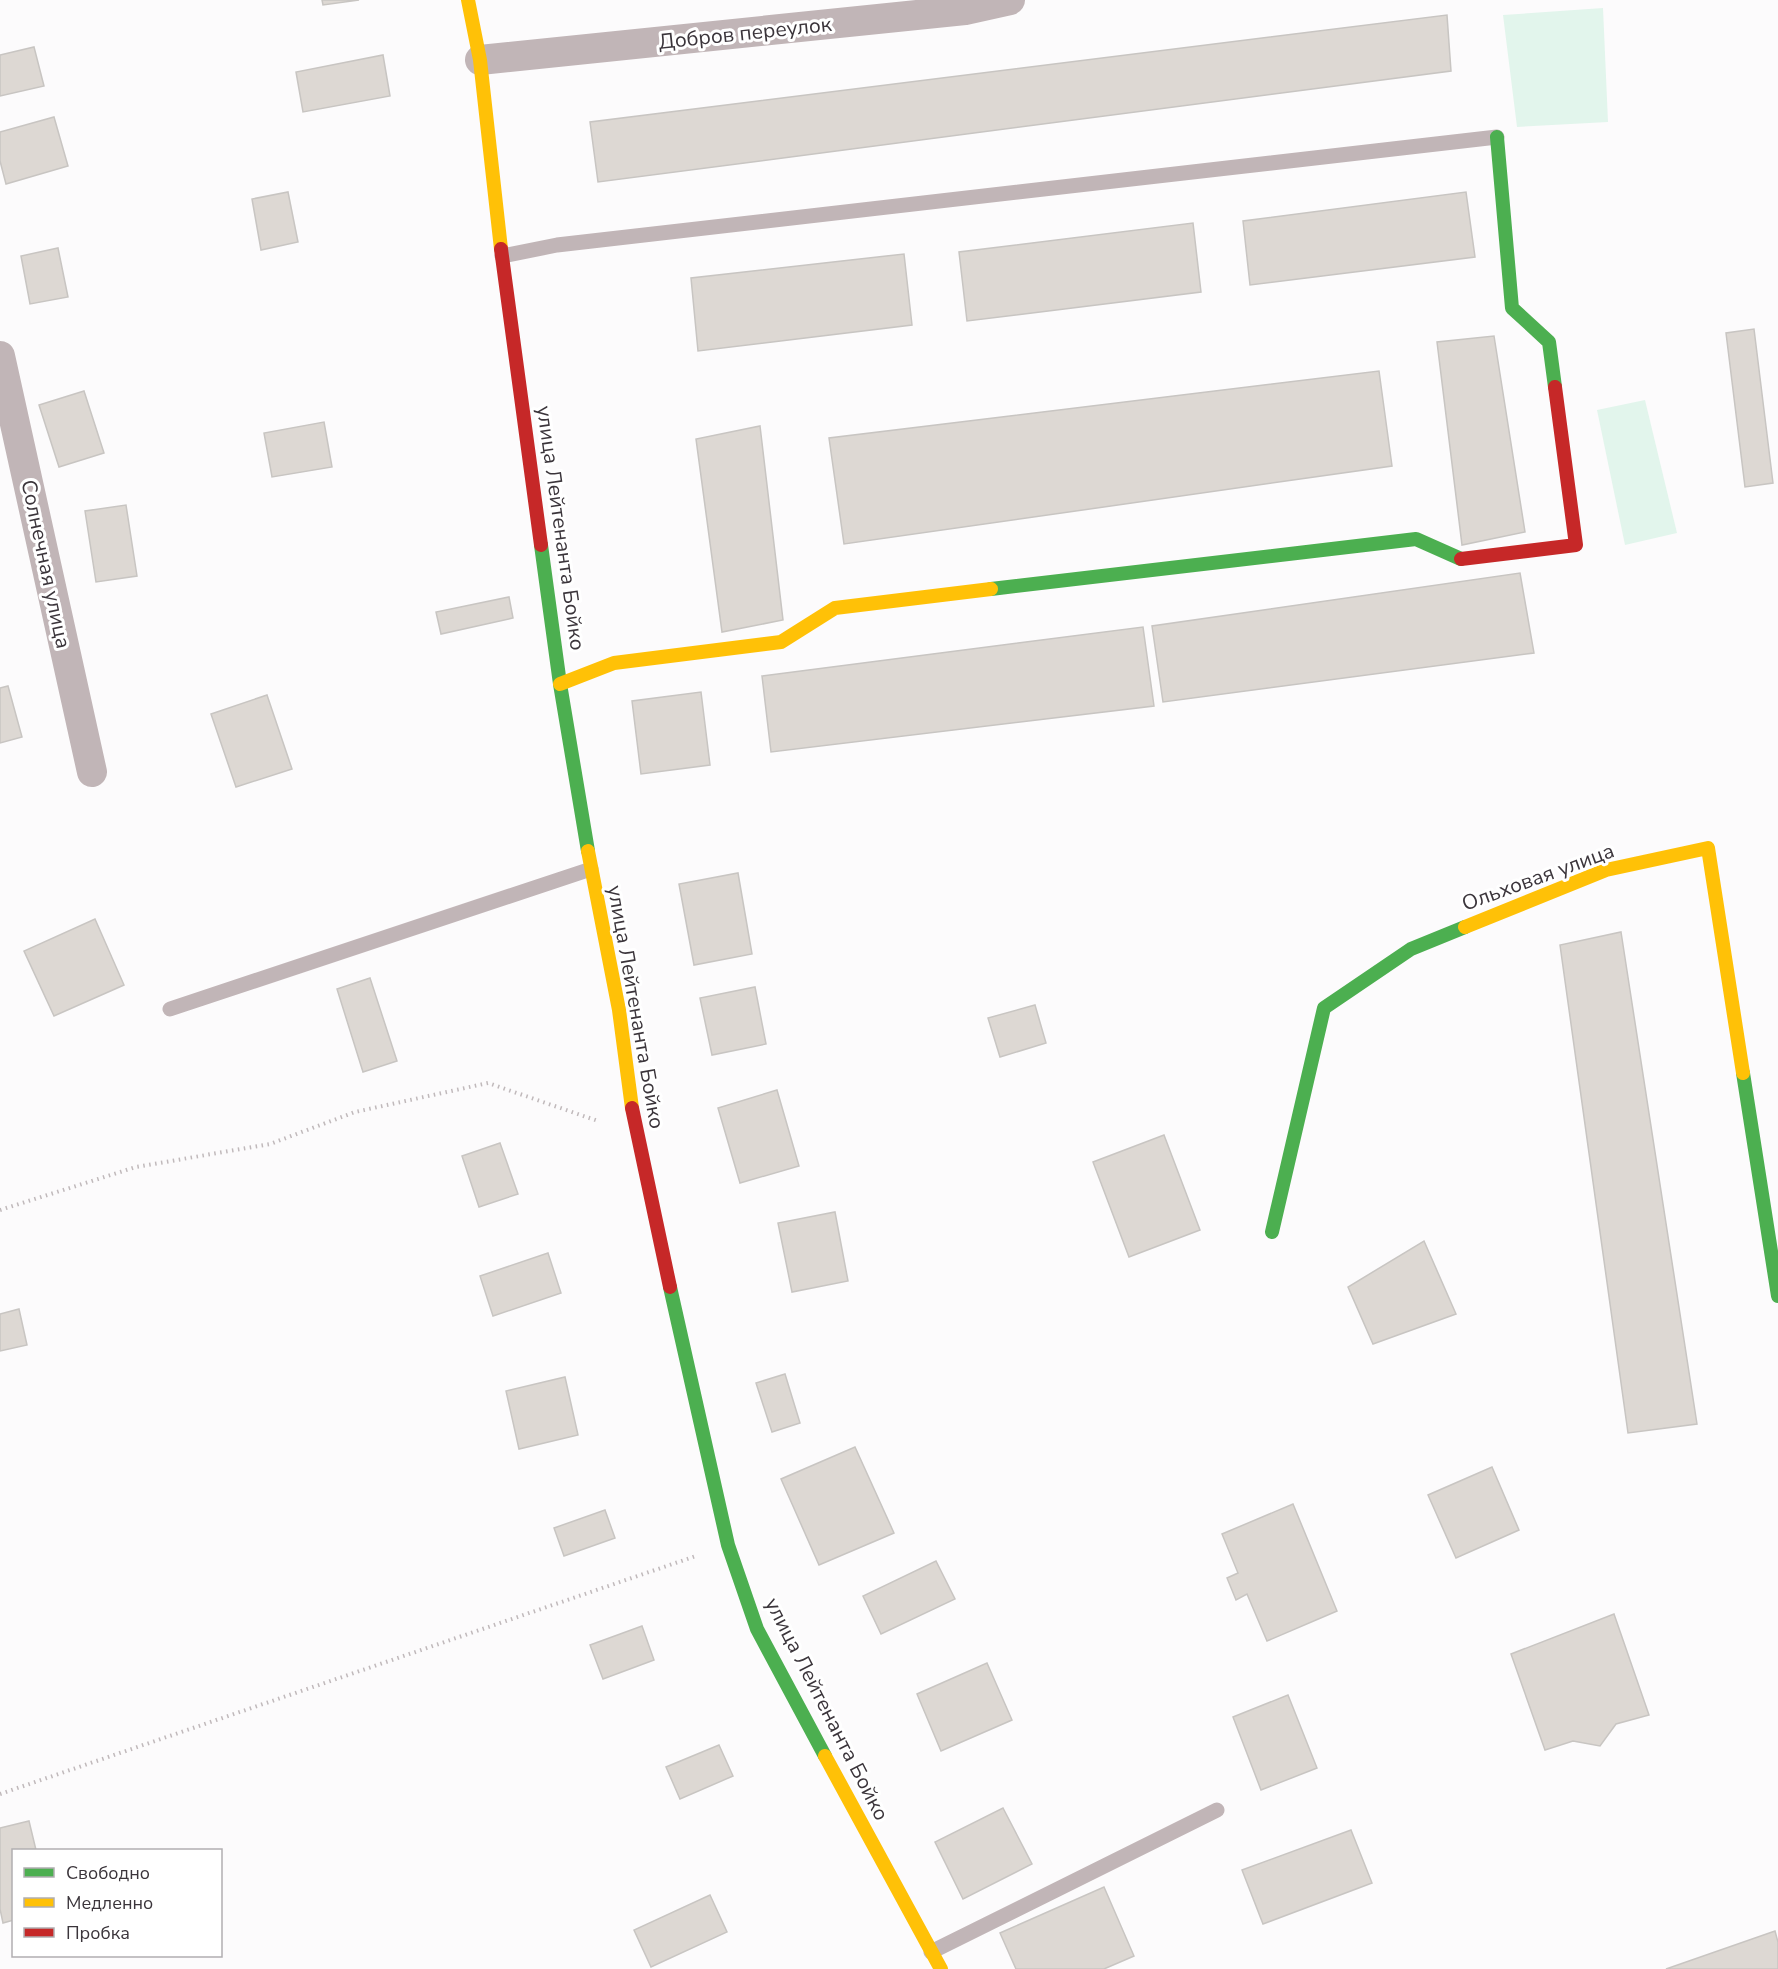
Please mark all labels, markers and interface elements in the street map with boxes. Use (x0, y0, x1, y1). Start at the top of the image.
street label: Добров переулок (657, 10, 834, 56)
street label: улица Лейтенанта Бойко (530, 404, 592, 652)
street label: Солнечная улица (14, 477, 78, 651)
street label: Ольховая улица (1458, 836, 1618, 918)
street label: улица Лейтенанта Бойко (601, 883, 671, 1131)
street label: улица Лейтенанта Бойко (759, 1593, 895, 1825)
legend (12, 1849, 222, 1957)
text: Свободно (66, 1861, 150, 1885)
text: Медленно (66, 1891, 153, 1915)
text: Пробка (66, 1921, 130, 1945)

